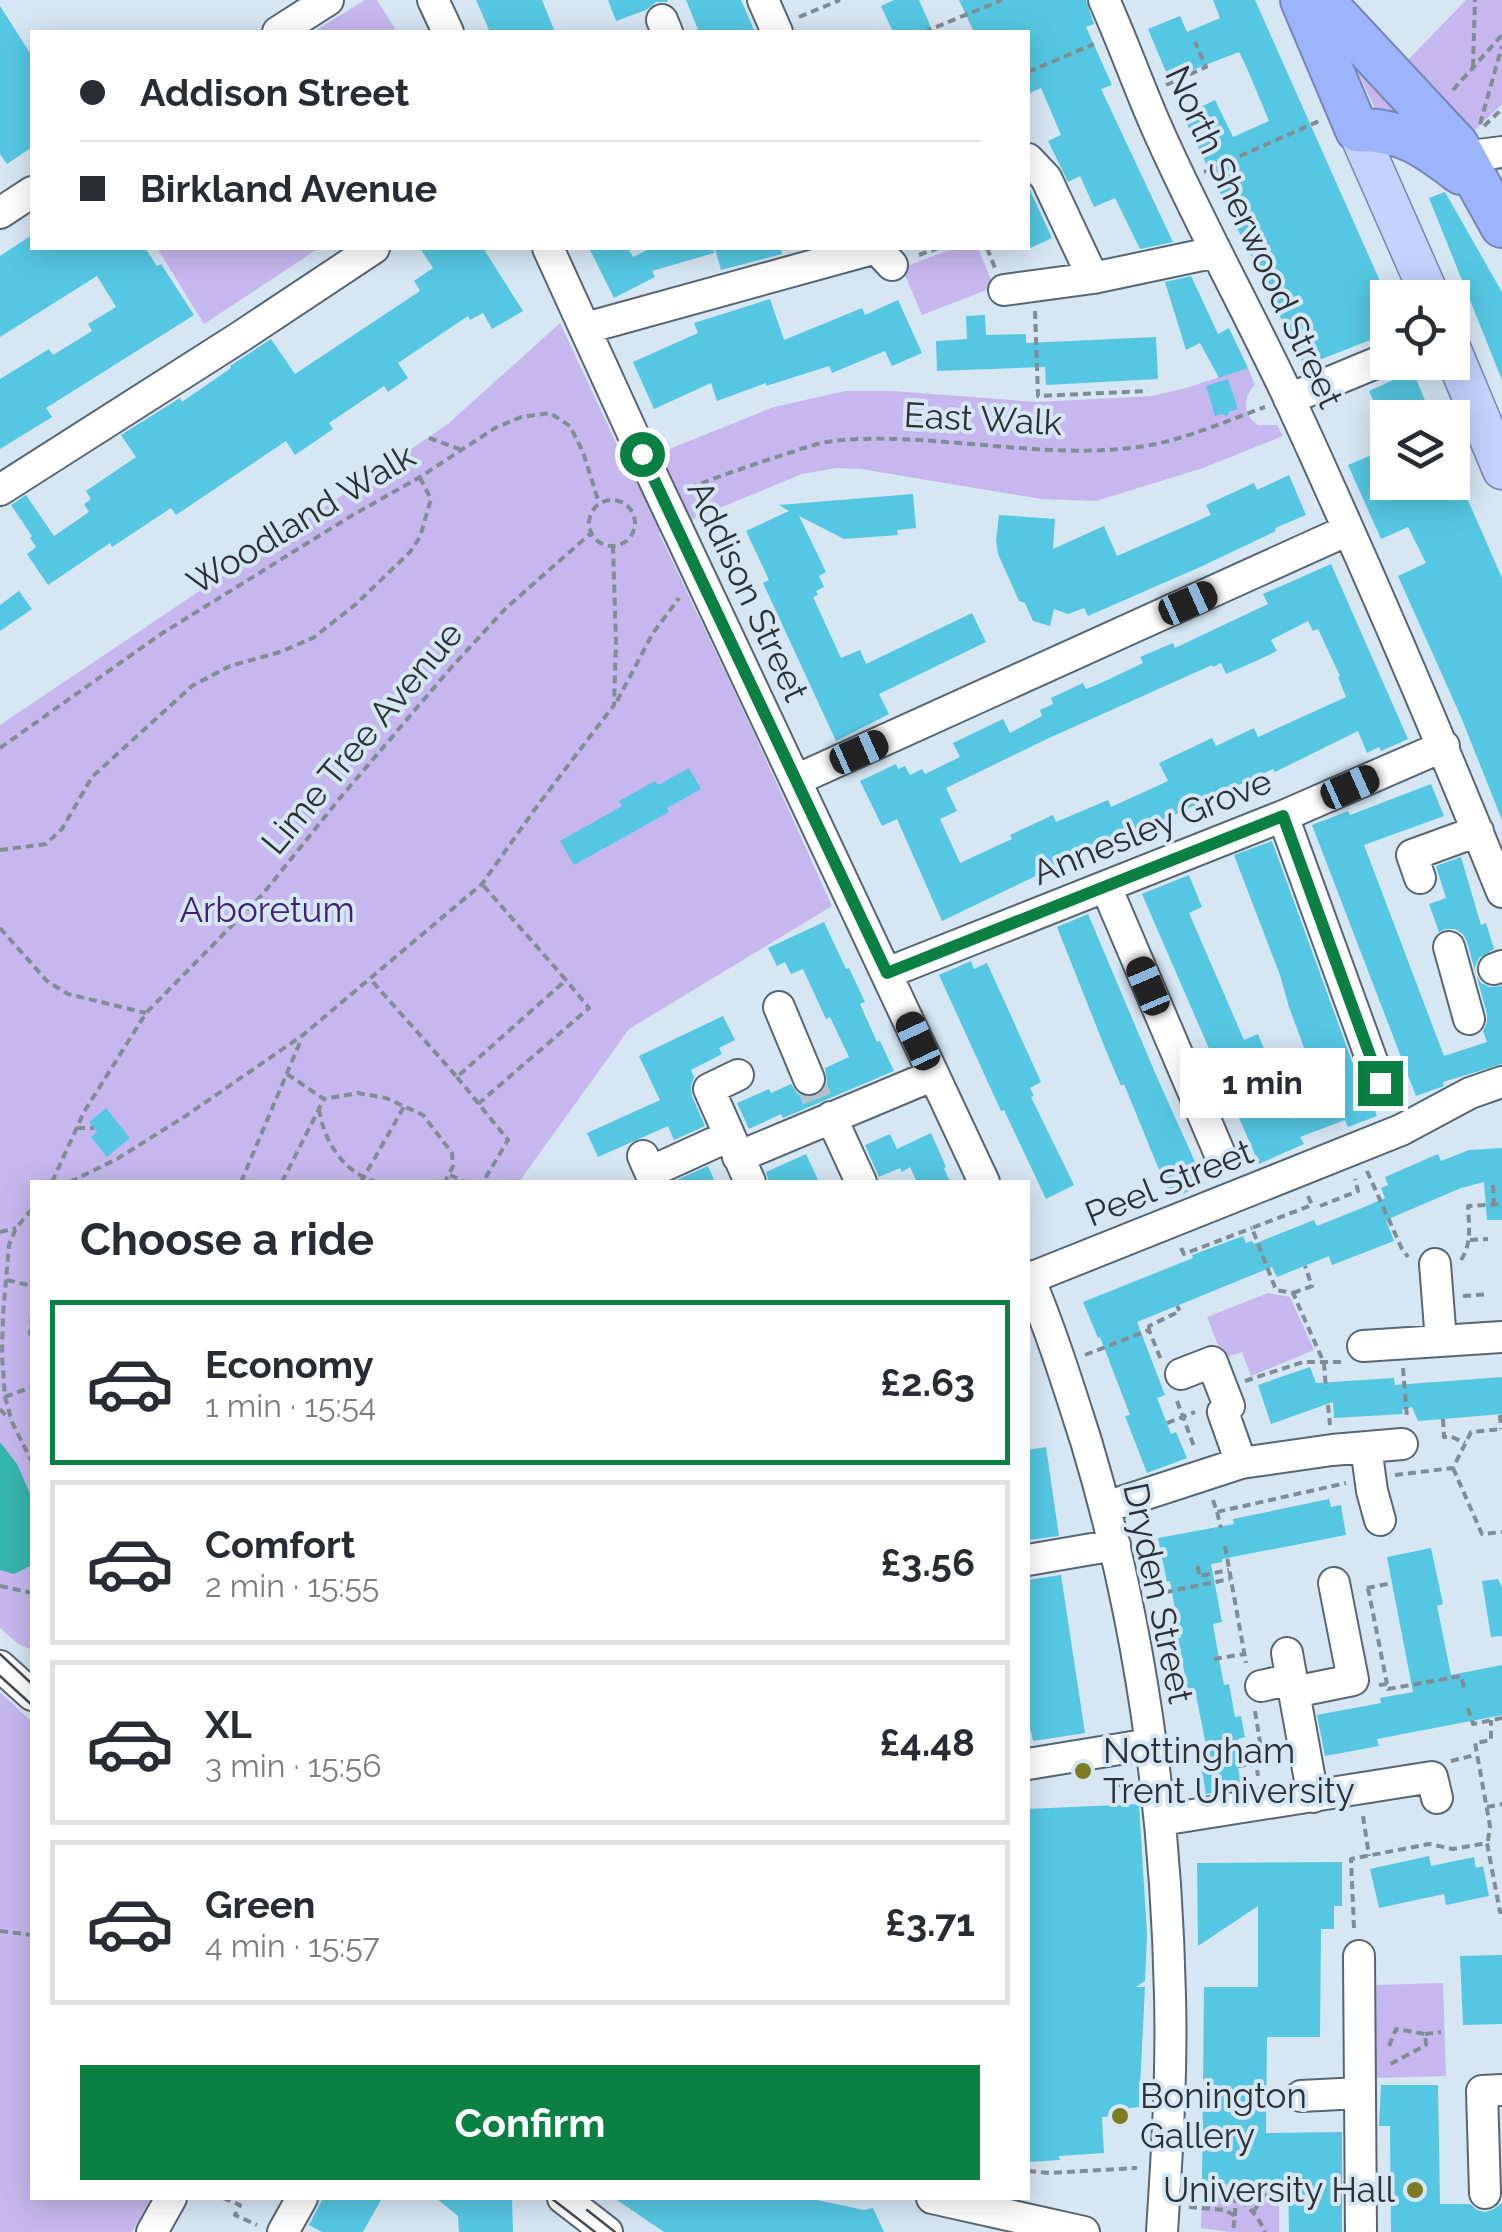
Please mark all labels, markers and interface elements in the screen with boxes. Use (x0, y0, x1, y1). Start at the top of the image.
street label: North Sherwood Street (1157, 59, 1352, 415)
text: Addison Street (140, 70, 409, 115)
text: Birkland Avenue (140, 166, 437, 211)
map controls (1370, 280, 1470, 500)
button: locate (1370, 280, 1470, 380)
street label: East Walk (903, 394, 1064, 443)
button: layers (1370, 400, 1470, 500)
route start (620, 432, 665, 477)
street label: Woodland Walk (180, 434, 422, 603)
street label: Addison Street (679, 474, 818, 708)
car (1154, 577, 1222, 629)
street label: Lime Tree Avenue (253, 613, 471, 862)
car (825, 726, 893, 778)
street label: Annesley Grove (1026, 760, 1277, 893)
car (1316, 761, 1384, 813)
park label: Arboretum (179, 889, 355, 930)
car (1122, 953, 1174, 1019)
car (892, 1007, 944, 1075)
callout: 1 min (1180, 1048, 1345, 1118)
route end (1358, 1061, 1403, 1106)
text: 1 min (1222, 1064, 1303, 1101)
street label: Peel Street (1079, 1130, 1259, 1235)
text: Choose a ride (80, 1213, 374, 1266)
icon: car (85, 1338, 175, 1428)
text: Economy (205, 1342, 374, 1387)
text: £2.63 (880, 1360, 975, 1405)
text: 1 min · 15:54 (205, 1387, 376, 1424)
street label: Dryden Street (1115, 1479, 1202, 1707)
icon: car (85, 1518, 175, 1608)
text: Comfort (205, 1522, 355, 1567)
text: £3.56 (880, 1540, 975, 1585)
text: 2 min · 15:55 (205, 1567, 379, 1604)
icon: car (85, 1698, 175, 1788)
text: XL (205, 1702, 252, 1747)
text: £4.48 (879, 1720, 975, 1765)
place label: Nottingham Trent University (1103, 1730, 1355, 1811)
text: 3 min · 15:56 (205, 1747, 382, 1784)
marker: Nottingham Trent University (1072, 1760, 1094, 1782)
icon: car (85, 1878, 175, 1968)
text: Green (205, 1882, 315, 1927)
text: £3.71 (885, 1900, 975, 1945)
text: 4 min · 15:57 (205, 1927, 380, 1964)
button: Confirm (80, 2065, 980, 2180)
place label: Bonington Gallery (1140, 2075, 1307, 2156)
marker: Bonington Gallery (1109, 2105, 1131, 2127)
place label: University Hall (1163, 2169, 1395, 2210)
marker: University Hall (1404, 2179, 1426, 2201)

